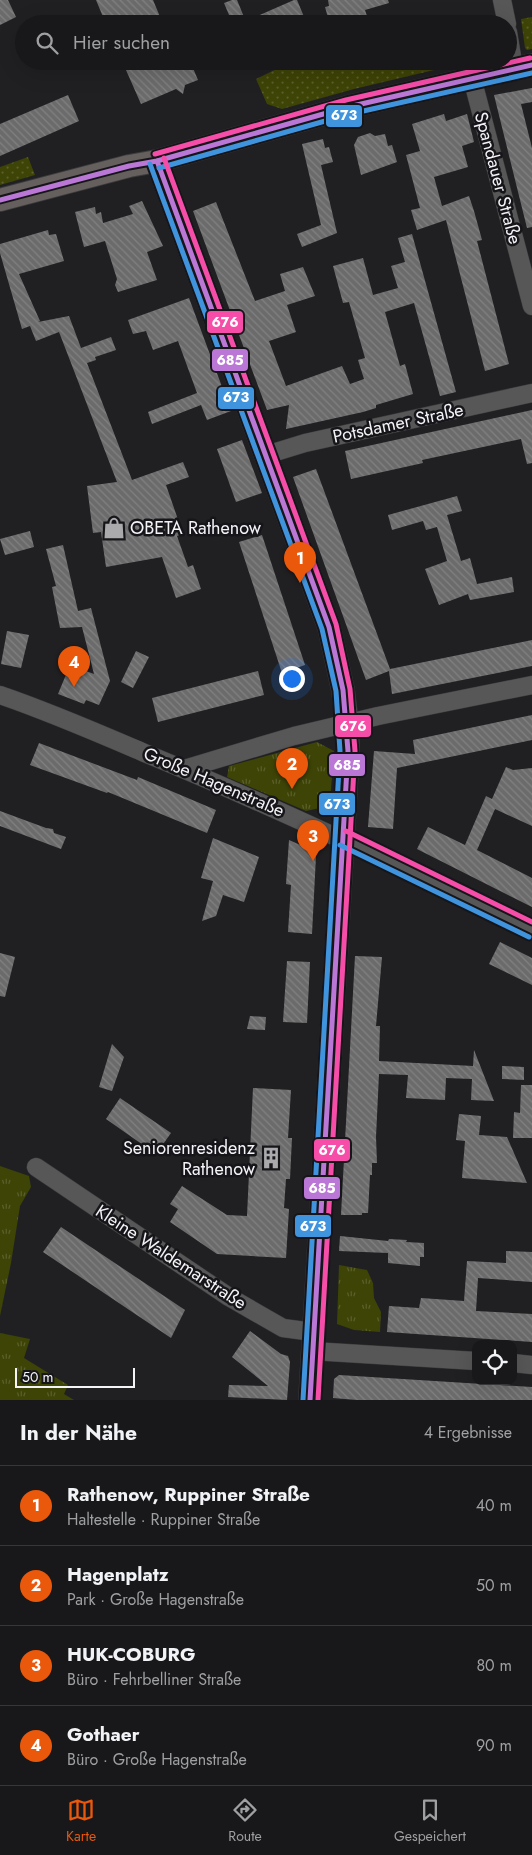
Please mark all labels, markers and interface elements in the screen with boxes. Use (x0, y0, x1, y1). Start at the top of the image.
search box (15, 15, 517, 70)
icon: search (33, 29, 61, 57)
text: Hier suchen (73, 29, 170, 56)
line badge: 673 (325, 104, 363, 128)
text: 673 (331, 105, 358, 125)
street label: Spandauer Straße (468, 109, 528, 247)
line badge: 676 (206, 310, 244, 334)
text: 676 (211, 312, 239, 332)
line badge: 685 (211, 348, 249, 372)
text: 685 (216, 350, 244, 370)
line badge: 673 (217, 386, 255, 410)
text: 673 (223, 387, 250, 407)
street label: Potsdamer Straße (330, 396, 466, 450)
shop icon: OBETA Rathenow (101, 515, 127, 541)
place label: OBETA Rathenow (130, 515, 262, 541)
pin: 1 (284, 542, 316, 583)
pin: 4 (58, 646, 90, 687)
your location (279, 666, 305, 692)
line badge: 676 (334, 714, 372, 738)
text: 676 (339, 716, 367, 736)
street label: Große Hagenstraße (139, 741, 289, 823)
pin: 2 (276, 748, 308, 789)
line badge: 685 (328, 753, 366, 777)
text: 685 (333, 755, 361, 775)
line badge: 673 (318, 792, 356, 816)
text: 673 (324, 794, 351, 814)
pin: 3 (297, 820, 329, 861)
place label: Seniorenresidenz Rathenow (123, 1135, 256, 1182)
line badge: 676 (313, 1138, 351, 1162)
text: 676 (318, 1140, 346, 1160)
building icon: Seniorenresidenz Rathenow (258, 1145, 284, 1171)
line badge: 685 (303, 1176, 341, 1200)
text: 685 (308, 1178, 336, 1198)
street label: Kleine Waldemarstraße (90, 1198, 252, 1316)
line badge: 673 (294, 1214, 332, 1238)
text: 673 (300, 1216, 327, 1236)
map controls (472, 1340, 517, 1385)
button: locate (472, 1340, 517, 1385)
scale bar (15, 1365, 135, 1388)
text: 50 m (22, 1367, 53, 1387)
text: In der Nähe (20, 1418, 137, 1448)
text: 4 Ergebnisse (424, 1421, 512, 1444)
text: Rathenow, Ruppiner Straße (67, 1481, 310, 1508)
text: 1 (32, 1494, 40, 1517)
text: 40 m (476, 1494, 512, 1517)
text: Haltestelle · Ruppiner Straße (67, 1508, 260, 1531)
text: Hagenplatz (67, 1561, 169, 1588)
text: 2 (31, 1574, 41, 1597)
text: 50 m (476, 1574, 512, 1597)
text: Park · Große Hagenstraße (67, 1588, 244, 1611)
text: HUK-COBURG (67, 1641, 195, 1668)
text: 3 (31, 1654, 41, 1677)
text: 80 m (476, 1654, 512, 1677)
text: Büro · Fehrbelliner Straße (67, 1668, 241, 1691)
text: Gothaer (67, 1721, 139, 1748)
text: 4 (30, 1734, 42, 1757)
text: 90 m (476, 1734, 512, 1757)
text: Büro · Große Hagenstraße (67, 1748, 247, 1771)
tab: Karte (66, 1796, 96, 1846)
tab: Route (228, 1796, 262, 1846)
tab: Gespeichert (394, 1796, 466, 1846)

